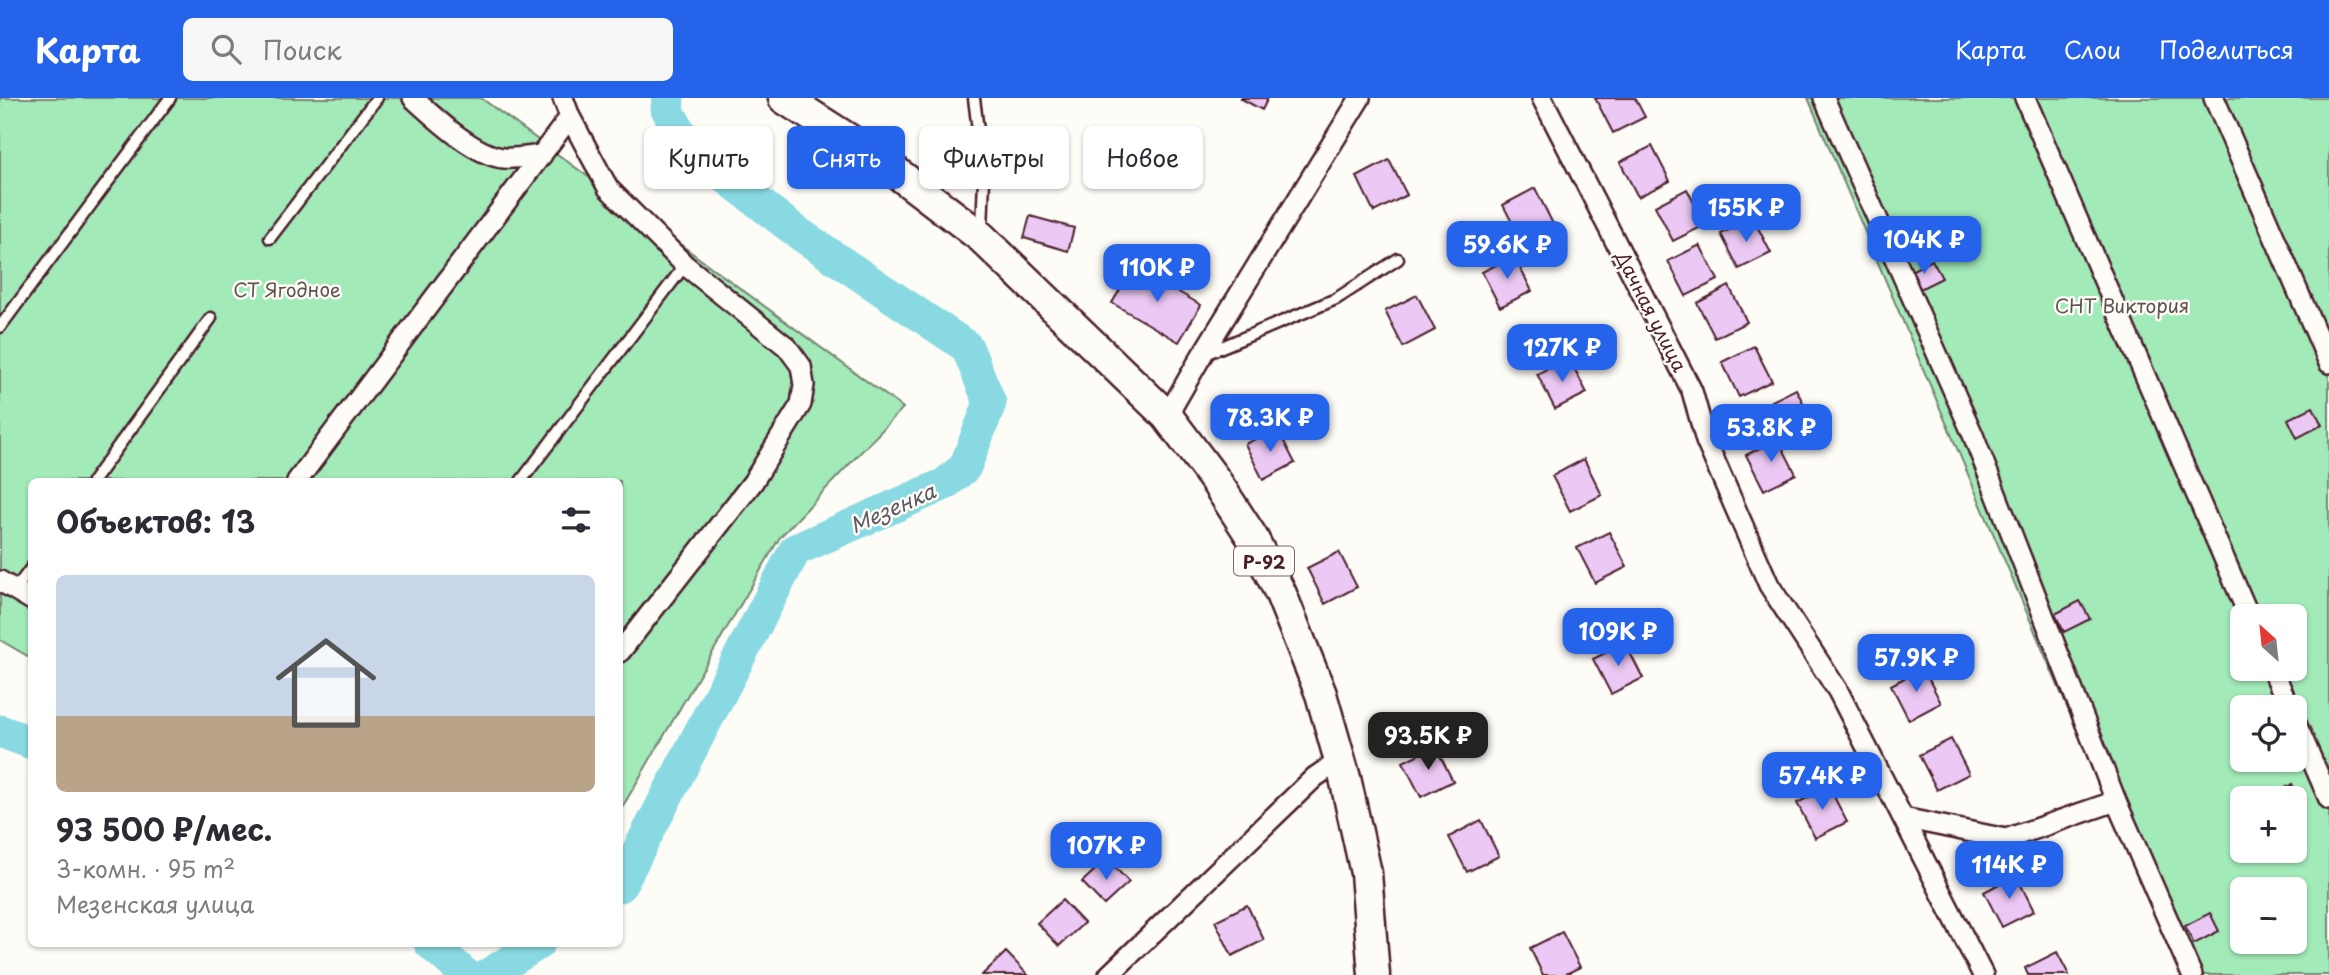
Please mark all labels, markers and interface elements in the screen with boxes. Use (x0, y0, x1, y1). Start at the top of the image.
search box (183, 18, 673, 81)
text: Карта (35, 24, 141, 74)
icon: search (207, 30, 245, 68)
text: Поиск (263, 30, 342, 69)
text: Карта (1955, 31, 2026, 67)
text: Слои (2064, 31, 2121, 67)
text: Поделиться (2159, 31, 2294, 67)
chip: Купить (644, 126, 773, 189)
chip: Снять (787, 126, 905, 189)
chip: Фильтры (919, 126, 1069, 189)
chip: Новое (1083, 126, 1203, 189)
pin: 155K ₽ (1689, 184, 1803, 244)
text: 155K ₽ (1708, 189, 1784, 224)
pin: 104K ₽ (1867, 216, 1981, 276)
text: 104K ₽ (1883, 221, 1965, 256)
pin: 59.6K ₽ (1442, 222, 1572, 281)
text: 59.6K ₽ (1463, 226, 1551, 261)
pin: 110K ₽ (1100, 244, 1214, 304)
street label: Дачная улица (1609, 245, 1695, 376)
text: 110K ₽ (1119, 249, 1195, 284)
park label: СТ Ягодное (233, 275, 341, 303)
park label: СНТ Виктория (2055, 291, 2189, 319)
pin: 127K ₽ (1505, 324, 1619, 384)
text: 127K ₽ (1523, 329, 1601, 364)
pin: 78.3K ₽ (1205, 394, 1335, 454)
text: 78.3K ₽ (1226, 399, 1314, 434)
pin: 53.8K ₽ (1706, 404, 1836, 464)
text: 53.8K ₽ (1726, 409, 1816, 444)
water label: Мезенка (844, 474, 941, 540)
text: Объектов: 13 (56, 498, 255, 543)
icon: filters (557, 501, 595, 539)
road number: Р-92 (1234, 546, 1294, 575)
north arrow (2230, 604, 2306, 681)
map controls (2230, 604, 2307, 954)
pin: 109K ₽ (1561, 608, 1675, 668)
text: 109K ₽ (1579, 613, 1657, 648)
icon: home (263, 620, 389, 746)
pin: 57.9K ₽ (1851, 634, 1981, 694)
text: 57.9K ₽ (1874, 639, 1958, 674)
button: locate (2230, 695, 2307, 772)
pin: 93.5K ₽ (1363, 712, 1493, 772)
text: 93.5K ₽ (1384, 717, 1472, 752)
pin: 57.4K ₽ (1757, 752, 1887, 812)
text: 57.4K ₽ (1778, 757, 1866, 792)
button: + (2230, 786, 2307, 863)
text: 93 500 ₽/мес. (56, 806, 272, 851)
pin: 107K ₽ (1049, 822, 1163, 882)
text: 107K ₽ (1067, 827, 1145, 862)
pin: 114K ₽ (1952, 842, 2066, 901)
text: 114K ₽ (1971, 846, 2047, 881)
text: 3-комн. · 95 m² (56, 851, 235, 886)
button: − (2230, 877, 2307, 954)
text: Мезенская улица (56, 886, 254, 921)

